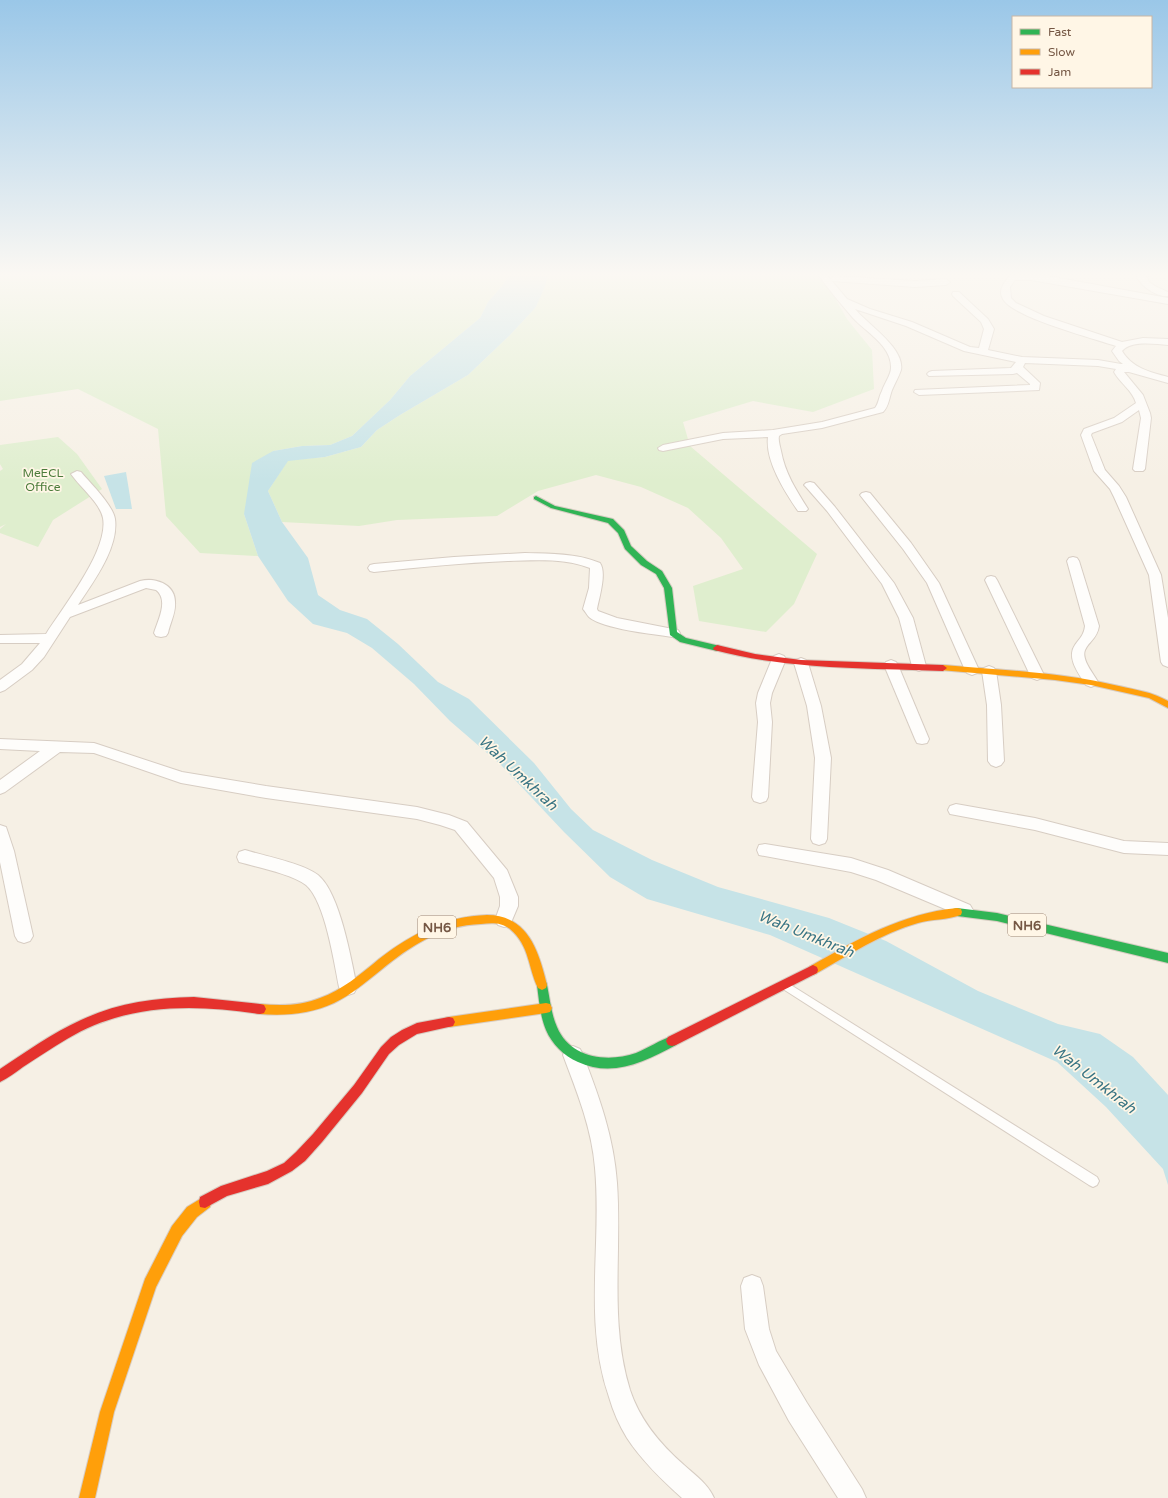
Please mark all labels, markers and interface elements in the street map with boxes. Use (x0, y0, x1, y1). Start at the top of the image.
legend (1012, 16, 1152, 88)
text: Fast (1048, 25, 1072, 39)
text: Slow (1048, 45, 1075, 59)
text: Jam (1048, 65, 1071, 79)
park label: MeECL Office (23, 466, 64, 494)
water label: Wah Umkhrah (475, 732, 562, 815)
water label: Wah Umkhrah (756, 907, 857, 962)
road number: NH6 (1008, 914, 1046, 936)
road number: NH6 (418, 916, 456, 938)
water label: Wah Umkhrah (1048, 1041, 1140, 1118)

